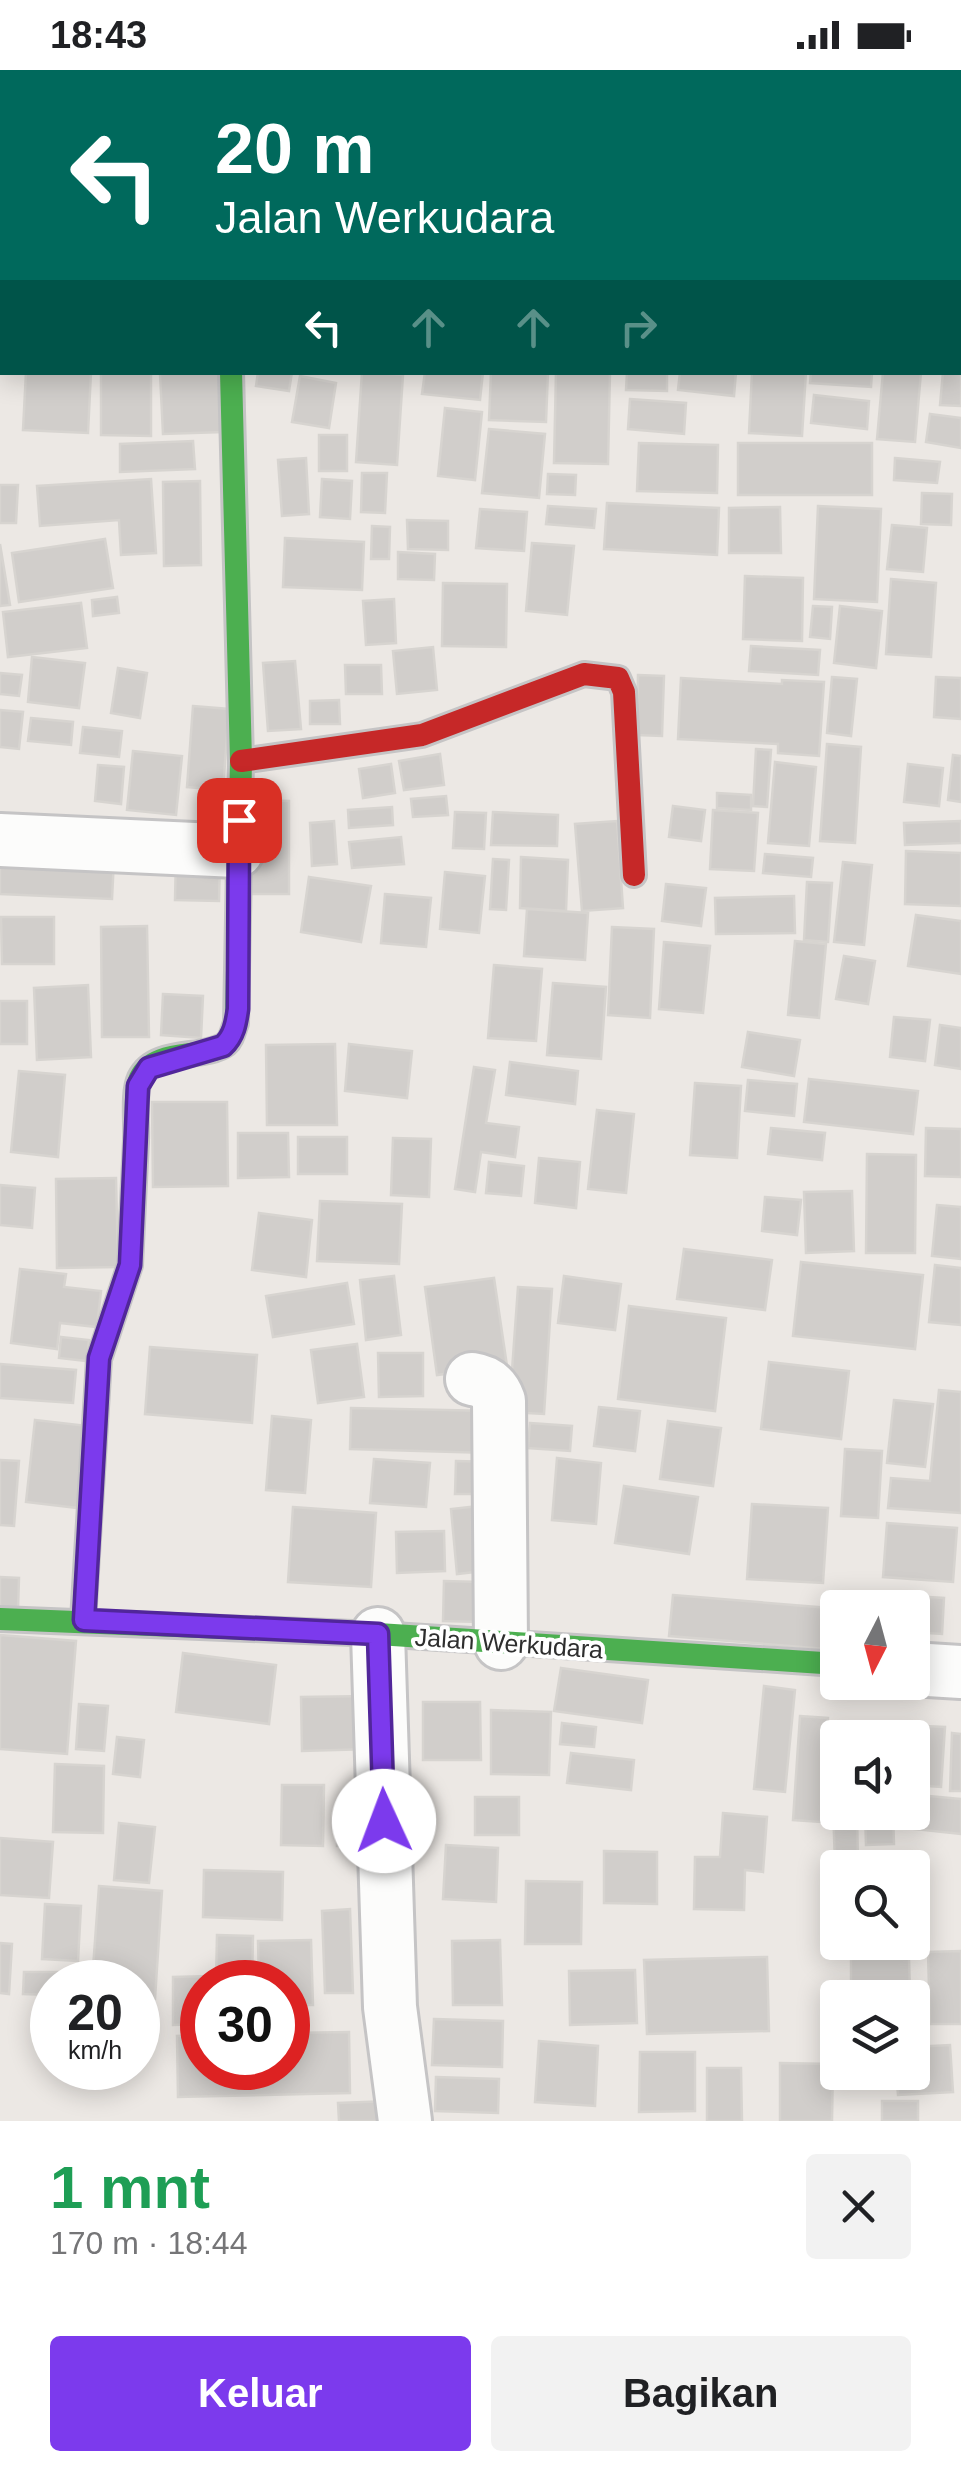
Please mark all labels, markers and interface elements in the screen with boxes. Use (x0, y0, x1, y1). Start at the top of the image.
text: 18:43 (50, 14, 147, 56)
icon: left (50, 110, 180, 240)
text: 20 m (215, 110, 375, 188)
text: Jalan Werkudara (215, 192, 554, 243)
icon: left (296, 300, 351, 355)
icon: ahead (401, 300, 456, 355)
icon: ahead (506, 300, 561, 355)
icon: right (611, 300, 666, 355)
pin (197, 778, 282, 863)
icon: arrive (212, 793, 267, 848)
north arrow (820, 1590, 930, 1700)
map controls (820, 1590, 930, 2090)
street label: Jalan Werkudara (414, 1622, 604, 1664)
button: sound (820, 1720, 930, 1830)
position arrow (332, 1769, 436, 1873)
button: search (820, 1850, 930, 1960)
speed limit sign: 30 (180, 1960, 310, 2090)
button: layers (820, 1980, 930, 2090)
text: 20 (67, 1985, 123, 2041)
text: km/h (68, 2036, 122, 2064)
text: 1 mnt (50, 2154, 210, 2221)
button: close (806, 2154, 911, 2259)
text: 170 m · 18:44 (50, 2225, 247, 2261)
button: Keluar (50, 2336, 471, 2451)
button: Bagikan (491, 2336, 911, 2451)

